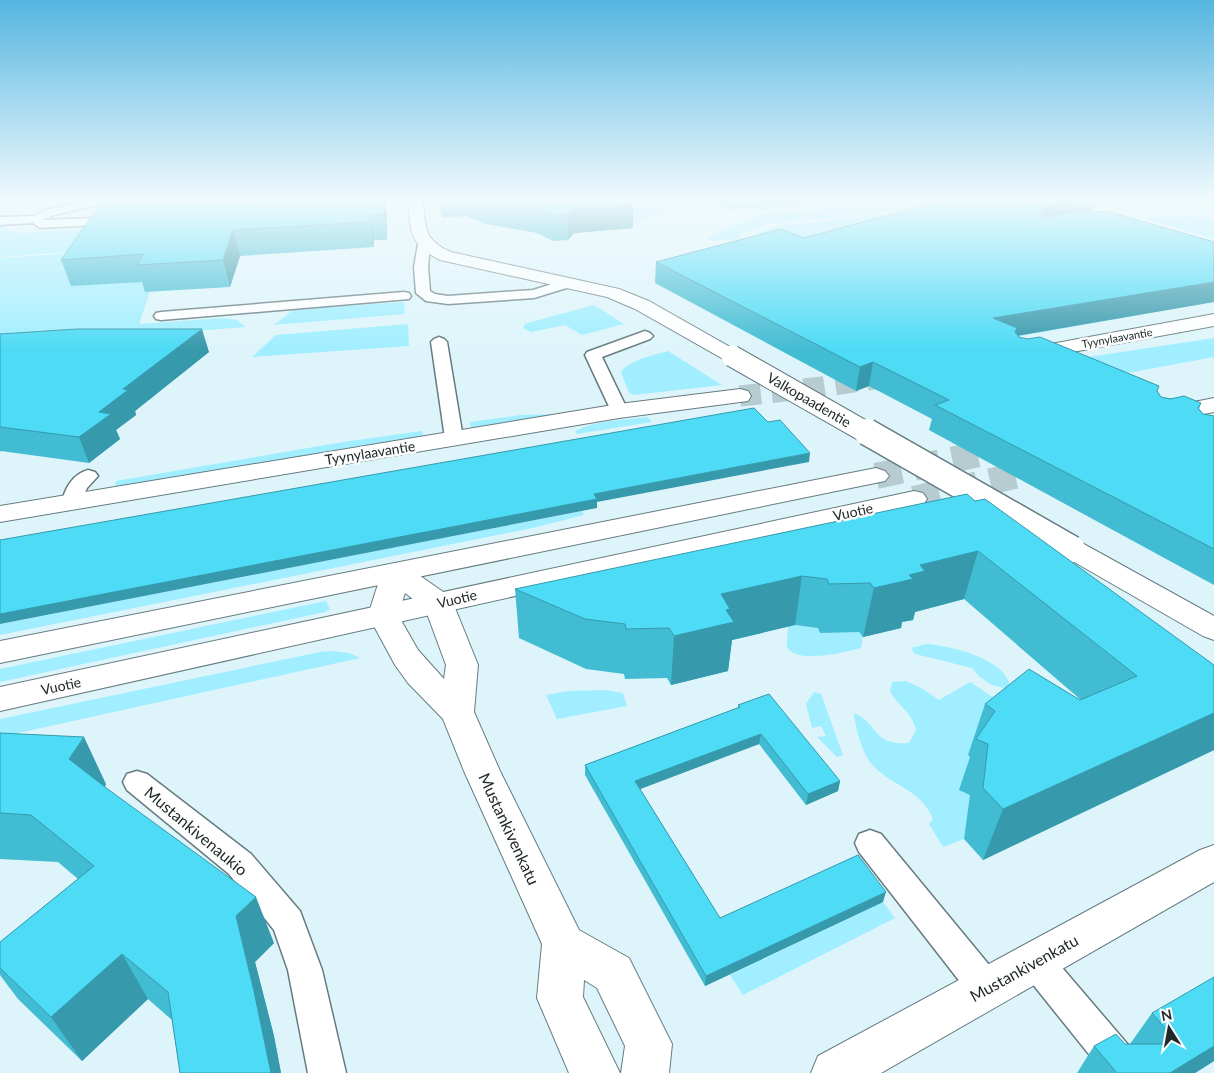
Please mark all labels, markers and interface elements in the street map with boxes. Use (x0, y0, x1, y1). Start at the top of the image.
street label: Tyynylaavantie (1081, 325, 1154, 350)
street label: Valkopaadentie (764, 369, 854, 430)
street label: Tyynylaavantie (324, 437, 416, 468)
street label: Vuotie (831, 499, 874, 524)
street label: Vuotie (435, 586, 478, 611)
street label: Vuotie (39, 673, 82, 698)
street label: Mustankivenkatu (475, 770, 544, 888)
street label: Mustankivenaukio (141, 782, 252, 879)
street label: Mustankivenkatu (966, 930, 1081, 1005)
north arrow (1144, 1003, 1194, 1053)
text: N (1160, 1005, 1173, 1024)

